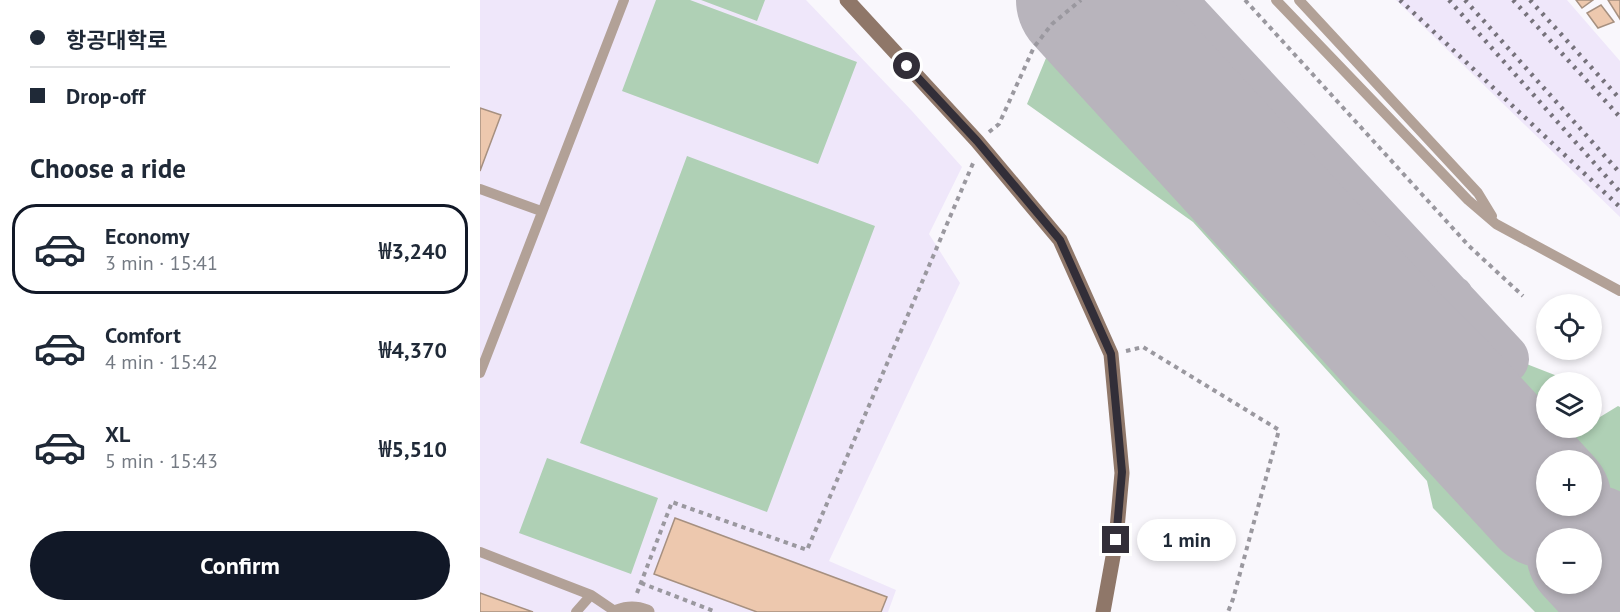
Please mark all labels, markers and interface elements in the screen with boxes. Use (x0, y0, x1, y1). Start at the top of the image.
text: 항공대학로 (66, 26, 167, 54)
route start (893, 52, 920, 79)
text: Drop-off (66, 82, 145, 110)
text: Choose a ride (30, 151, 186, 185)
icon: car (33, 222, 87, 276)
text: Economy (105, 222, 189, 250)
text: ₩3,240 (379, 237, 447, 265)
text: 3 min · 15:41 (105, 250, 218, 276)
map controls (1536, 294, 1602, 594)
button: locate (1536, 294, 1602, 360)
icon: car (33, 321, 87, 375)
text: Comfort (105, 321, 181, 349)
text: ₩4,370 (379, 336, 447, 364)
text: 4 min · 15:42 (105, 349, 218, 375)
button: layers (1536, 372, 1602, 438)
icon: car (33, 420, 87, 474)
text: XL (105, 420, 130, 448)
text: ₩5,510 (379, 435, 447, 463)
text: 5 min · 15:43 (105, 448, 218, 474)
button: + (1536, 450, 1602, 516)
callout: 1 min (1137, 519, 1236, 561)
route end (1102, 526, 1129, 553)
text: 1 min (1162, 527, 1211, 553)
button: − (1536, 528, 1602, 594)
button: Confirm (30, 531, 450, 600)

